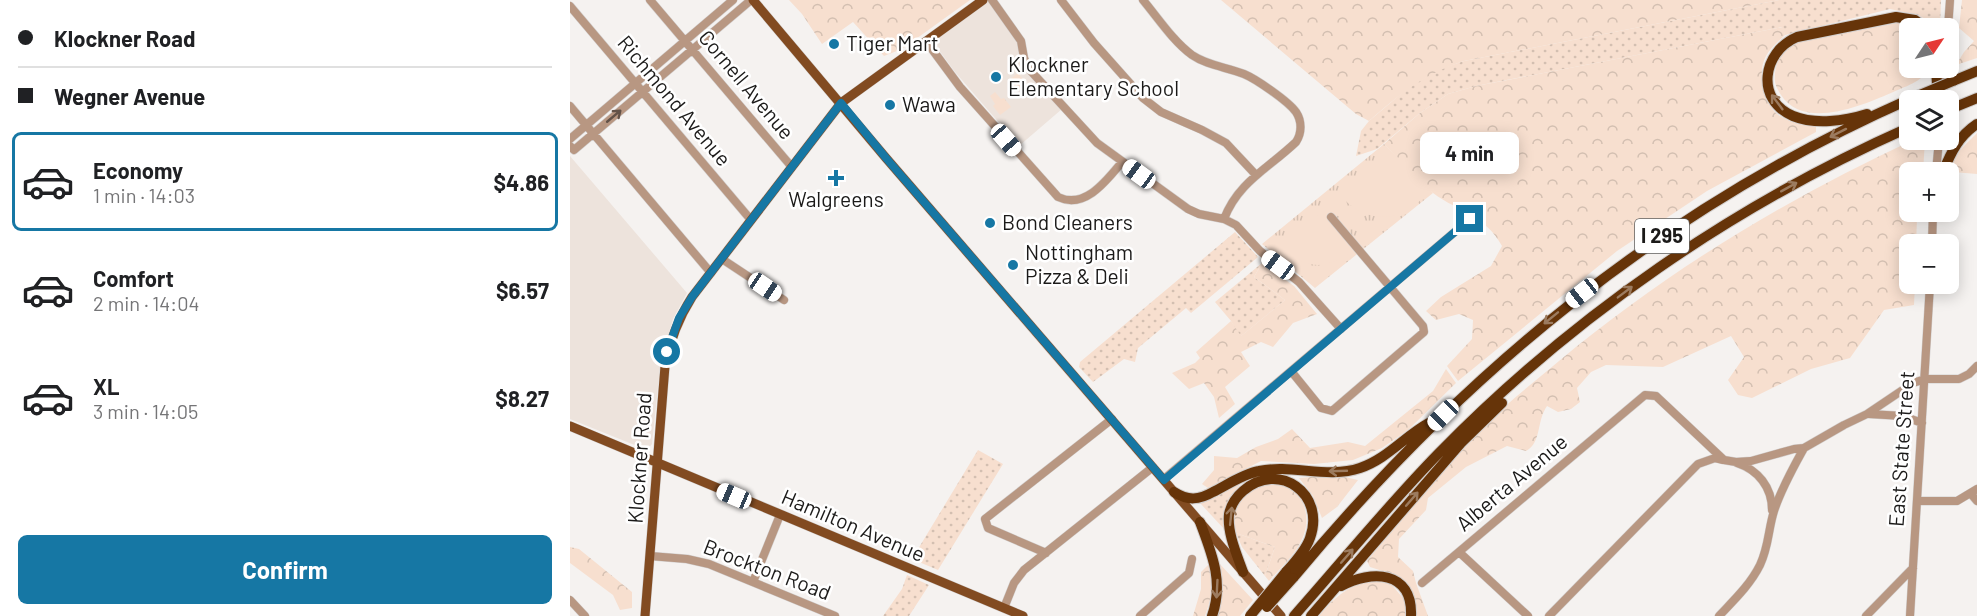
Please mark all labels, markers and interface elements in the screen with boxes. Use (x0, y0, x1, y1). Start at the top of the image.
north arrow (1899, 18, 1959, 78)
map controls (1899, 18, 1959, 294)
street label: Cornell Avenue (694, 24, 800, 144)
text: Klockner Road (54, 25, 195, 51)
street label: Richmond Avenue (613, 30, 737, 170)
place label: Tiger Mart (846, 30, 939, 55)
marker: Tiger Mart (827, 37, 841, 51)
place label: Klockner Elementary School (1008, 51, 1179, 100)
marker: Klockner Elementary School (989, 70, 1003, 84)
text: Wegner Avenue (54, 83, 205, 109)
button: layers (1899, 90, 1959, 150)
place label: Wawa (902, 91, 956, 116)
one-way arrow (1771, 94, 1784, 110)
marker: Wawa (883, 98, 897, 112)
one-way arrow (606, 109, 621, 123)
car (987, 121, 1025, 159)
one-way arrow (1829, 128, 1847, 140)
callout: 4 min (1420, 132, 1520, 174)
text: 4 min (1445, 141, 1494, 165)
icon: car (21, 155, 75, 209)
car (1119, 156, 1159, 192)
text: Economy (93, 157, 183, 183)
button: + (1899, 162, 1959, 222)
text: $4.86 (493, 169, 549, 195)
marker: Walgreens (829, 171, 843, 185)
one-way arrow (1780, 181, 1797, 193)
text: 1 min · 14:03 (93, 183, 195, 207)
place label: Walgreens (788, 186, 884, 211)
route end (1456, 205, 1483, 232)
place label: Bond Cleaners (1002, 209, 1133, 234)
marker: Bond Cleaners (983, 216, 997, 230)
road number: I 295 (1635, 219, 1689, 253)
button: − (1899, 234, 1959, 294)
place label: Nottingham Pizza & Deli (1025, 239, 1133, 288)
car (1258, 247, 1298, 283)
marker: Nottingham Pizza & Deli (1006, 258, 1020, 272)
icon: car (21, 263, 75, 317)
text: Comfort (93, 265, 174, 291)
car (745, 269, 785, 305)
car (1562, 275, 1602, 311)
text: $6.57 (496, 277, 549, 303)
one-way arrow (1616, 286, 1632, 299)
text: 2 min · 14:04 (93, 291, 199, 315)
one-way arrow (1543, 312, 1559, 325)
route start (653, 338, 680, 365)
street label: East State Street (1883, 370, 1918, 528)
icon: car (21, 371, 75, 425)
text: XL (93, 373, 119, 399)
text: $8.27 (495, 385, 549, 411)
street label: Klockner Road (621, 392, 656, 524)
car (1424, 396, 1462, 434)
text: 3 min · 14:05 (93, 399, 198, 423)
street label: Alberta Avenue (1450, 428, 1572, 536)
one-way arrow (1328, 466, 1348, 477)
car (714, 481, 754, 511)
street label: Hamilton Avenue (778, 483, 929, 566)
one-way arrow (1405, 492, 1419, 507)
one-way arrow (1226, 507, 1237, 526)
street label: Brockton Road (700, 533, 835, 604)
button: Confirm (18, 535, 552, 604)
one-way arrow (1340, 549, 1354, 564)
one-way arrow (1211, 579, 1222, 599)

